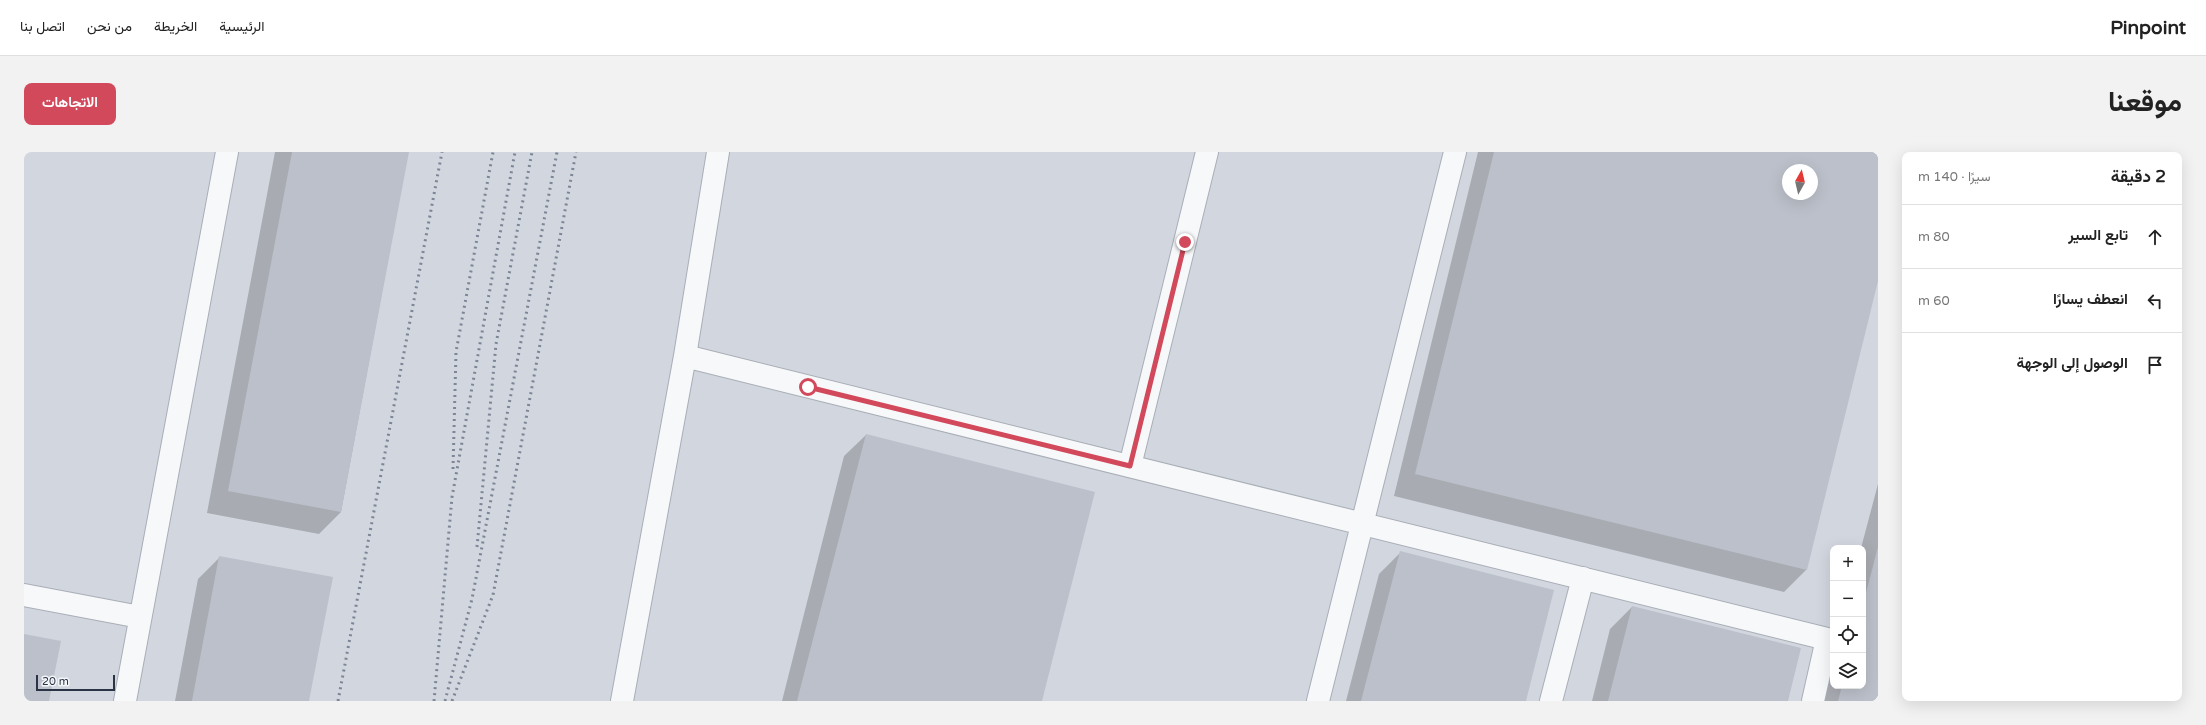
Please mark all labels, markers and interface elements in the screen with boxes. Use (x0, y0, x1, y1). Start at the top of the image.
text: Pinpoint (2110, 17, 2186, 39)
text: اتصل بنا (20, 18, 65, 35)
text: من نحن (87, 18, 132, 35)
text: الخريطة (154, 18, 197, 35)
text: الرئيسية (219, 18, 265, 35)
button: الاتجاهات (24, 83, 116, 125)
text: موقعنا (2108, 85, 2182, 119)
north arrow (1782, 164, 1818, 200)
text: 2 دقيقة (2111, 166, 2166, 187)
text: سيرًا · 140 m (1918, 169, 1991, 185)
text: تابع السير (2068, 226, 2128, 244)
icon: ahead (2144, 226, 2166, 248)
text: 80 m (1918, 229, 1950, 245)
route end (1176, 233, 1194, 251)
text: انعطف يسارًا (2053, 290, 2128, 308)
icon: left (2144, 290, 2166, 312)
text: 60 m (1918, 293, 1950, 309)
text: الوصول إلى الوجهة (2017, 354, 2128, 372)
icon: arrive (2144, 354, 2166, 376)
route start (799, 378, 817, 396)
map controls (1830, 545, 1866, 689)
button: + (1830, 545, 1866, 581)
button: − (1830, 581, 1866, 617)
button: locate (1830, 617, 1866, 653)
button: layers (1830, 653, 1866, 689)
scale bar (36, 673, 115, 692)
text: 20 m (42, 675, 69, 688)

